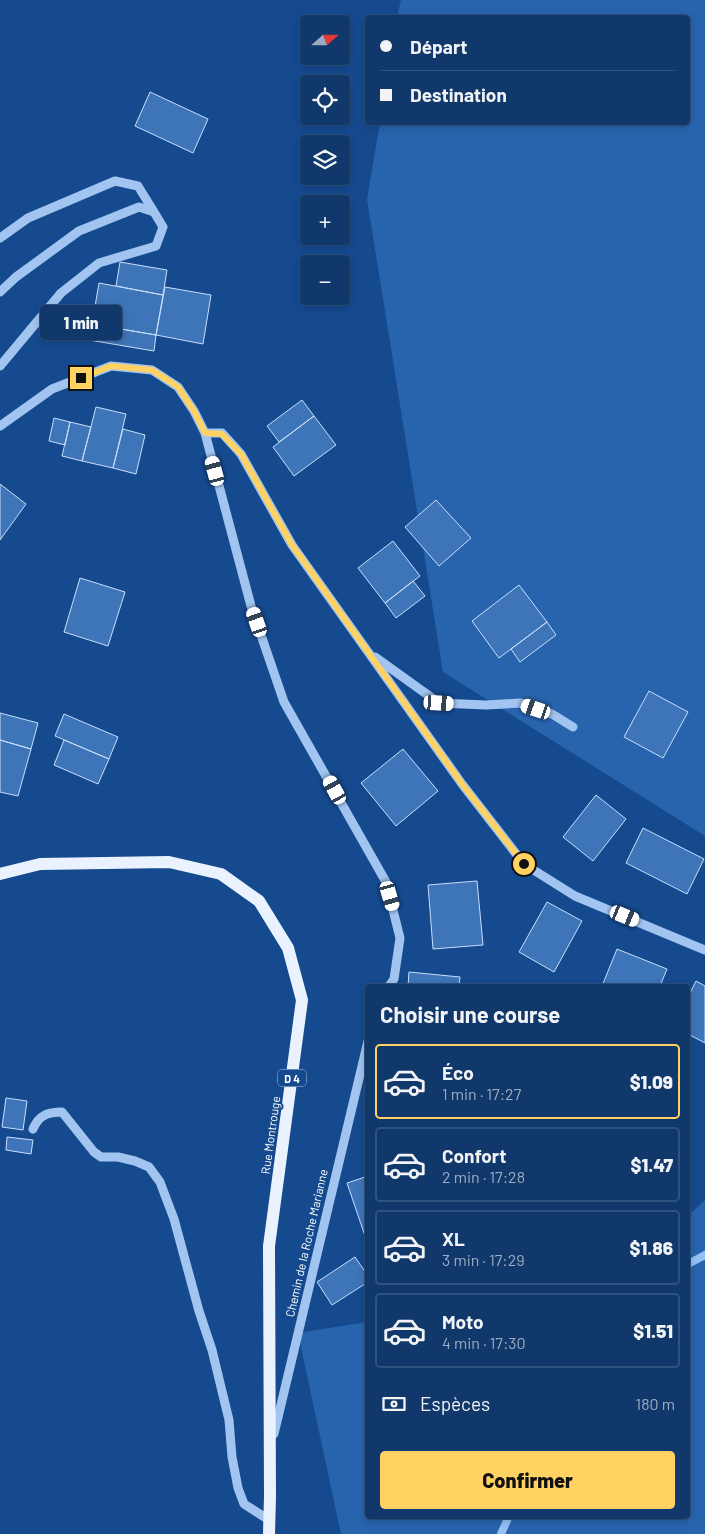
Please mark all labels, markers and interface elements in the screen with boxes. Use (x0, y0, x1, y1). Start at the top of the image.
north arrow (300, 15, 350, 65)
map controls (300, 15, 350, 305)
text: Départ (410, 35, 468, 58)
button: locate (300, 75, 350, 125)
text: Destination (410, 83, 507, 106)
button: layers (300, 135, 350, 185)
button: + (300, 195, 350, 245)
button: − (300, 255, 350, 305)
callout: 1 min (40, 306, 122, 340)
text: 1 min (63, 313, 99, 332)
route end (70, 367, 92, 389)
car (203, 455, 226, 487)
car (245, 605, 268, 639)
car (423, 695, 454, 711)
car (519, 697, 552, 721)
car (321, 773, 348, 807)
route start (513, 853, 535, 875)
car (378, 880, 401, 912)
car (608, 903, 641, 929)
text: Choisir une course (380, 1001, 560, 1027)
icon: car (382, 1059, 427, 1104)
text: Éco (442, 1061, 474, 1084)
road number: D 4 (278, 1070, 306, 1086)
text: $1.09 (630, 1070, 673, 1093)
text: 1 min · 17:27 (442, 1084, 521, 1103)
street label: Rue Montrouge (258, 1095, 282, 1175)
icon: car (382, 1142, 427, 1187)
text: Confort (442, 1144, 506, 1167)
text: $1.47 (630, 1153, 673, 1176)
text: 2 min · 17:28 (442, 1167, 525, 1186)
street label: Chemin de la Roche Marianne (282, 1168, 330, 1318)
icon: car (382, 1225, 427, 1270)
text: XL (442, 1227, 465, 1250)
text: $1.86 (629, 1236, 673, 1259)
text: 3 min · 17:29 (442, 1250, 525, 1269)
icon: car (382, 1308, 427, 1353)
text: Moto (442, 1310, 484, 1333)
text: $1.51 (633, 1319, 673, 1342)
text: 4 min · 17:30 (442, 1333, 526, 1352)
icon: cash (380, 1390, 408, 1418)
text: Espèces (420, 1392, 490, 1415)
text: 180 m (636, 1394, 675, 1413)
button: Confirmer (380, 1451, 675, 1509)

